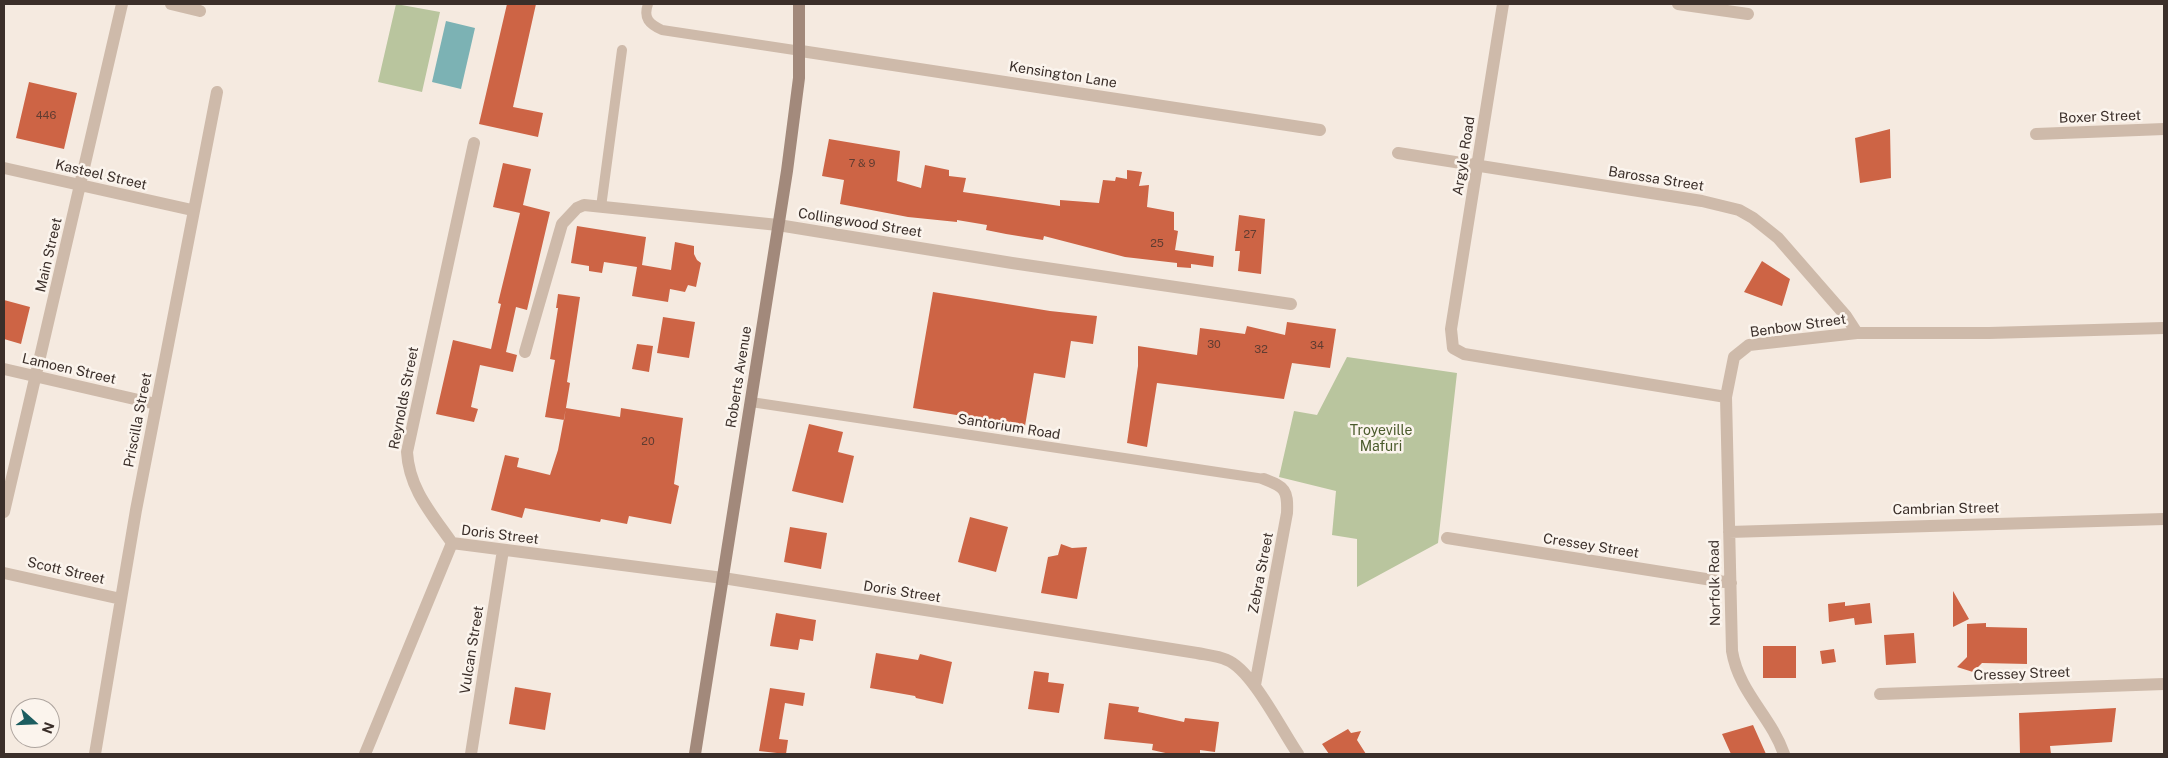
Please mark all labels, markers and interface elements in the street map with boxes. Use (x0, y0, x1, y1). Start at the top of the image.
street label: Kensington Lane (1008, 58, 1118, 92)
street label: Boxer Street (2059, 107, 2141, 127)
house number: 446 (36, 109, 56, 123)
street label: Argyle Road (1449, 115, 1479, 197)
street label: Kasteel Street (53, 156, 149, 194)
house number: 7 & 9 (849, 157, 875, 171)
street label: Barossa Street (1607, 163, 1705, 195)
street label: Collingwood Street (797, 205, 923, 241)
street label: Main Street (32, 216, 66, 294)
house number: 27 (1243, 228, 1257, 242)
house number: 25 (1150, 237, 1164, 251)
street label: Benbow Street (1749, 311, 1847, 341)
street label: Roberts Avenue (723, 325, 755, 429)
house number: 30 (1207, 338, 1221, 352)
house number: 34 (1310, 339, 1324, 353)
house number: 32 (1254, 343, 1268, 357)
street label: Reynolds Street (386, 345, 422, 451)
street label: Lamoen Street (20, 350, 118, 388)
street label: Priscilla Street (121, 371, 155, 469)
street label: Santorium Road (956, 411, 1062, 443)
park label: Troyeville Mafuri (1350, 423, 1412, 456)
house number: 20 (641, 435, 655, 449)
street label: Cambrian Street (1892, 500, 2000, 518)
street label: Doris Street (460, 522, 540, 548)
street label: Cressey Street (1542, 530, 1640, 562)
street label: Zebra Street (1245, 531, 1277, 615)
street label: Norfolk Road (1706, 540, 1724, 626)
street label: Scott Street (26, 554, 106, 588)
street label: Doris Street (862, 578, 942, 606)
street label: Vulcan Street (457, 605, 487, 695)
street label: Cressey Street (1973, 664, 2071, 684)
north arrow (10, 698, 60, 748)
text: N (39, 720, 58, 736)

